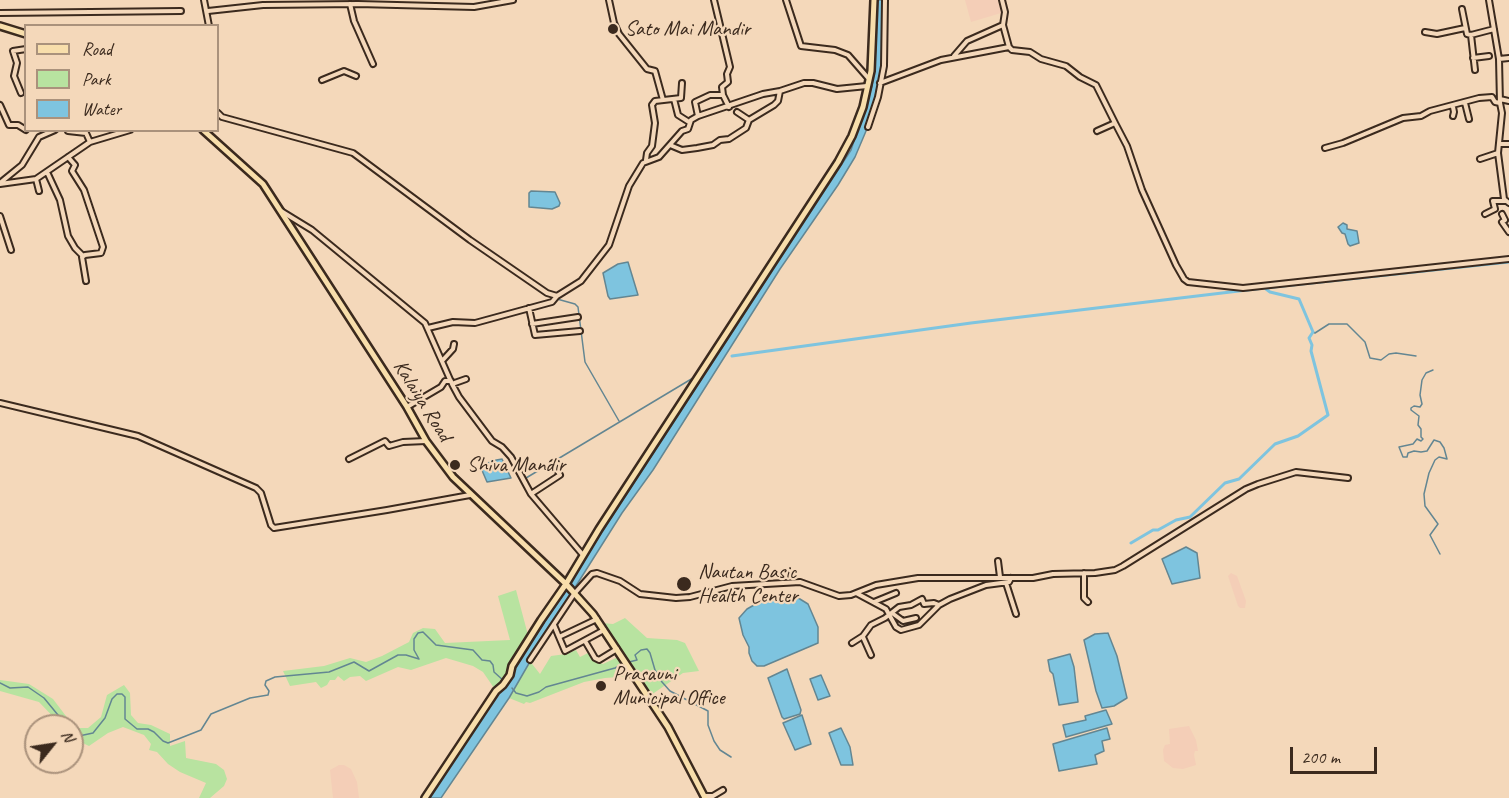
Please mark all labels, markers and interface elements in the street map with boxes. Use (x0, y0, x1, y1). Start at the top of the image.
place label: Sato Mai Mandir (625, 16, 750, 42)
marker: Sato Mai Mandir (606, 22, 620, 36)
legend (24, 24, 219, 132)
text: Road (82, 38, 112, 60)
text: Park (82, 68, 111, 90)
text: Water (82, 98, 121, 120)
street label: Kalaiya Road (387, 356, 457, 446)
place label: Shiva Mandir (467, 452, 565, 478)
marker: Shiva Mandir (448, 458, 462, 472)
place label: Nautan Basic Health Center (698, 559, 798, 609)
marker: Nautan Basic Health Center (675, 575, 693, 593)
place label: Prasauni Municipal Office (613, 661, 725, 711)
marker: Prasauni Municipal Office (594, 679, 608, 693)
north arrow (24, 714, 84, 774)
text: N (57, 727, 79, 745)
scale bar (1293, 735, 1380, 773)
text: 200 m (1301, 746, 1340, 768)

